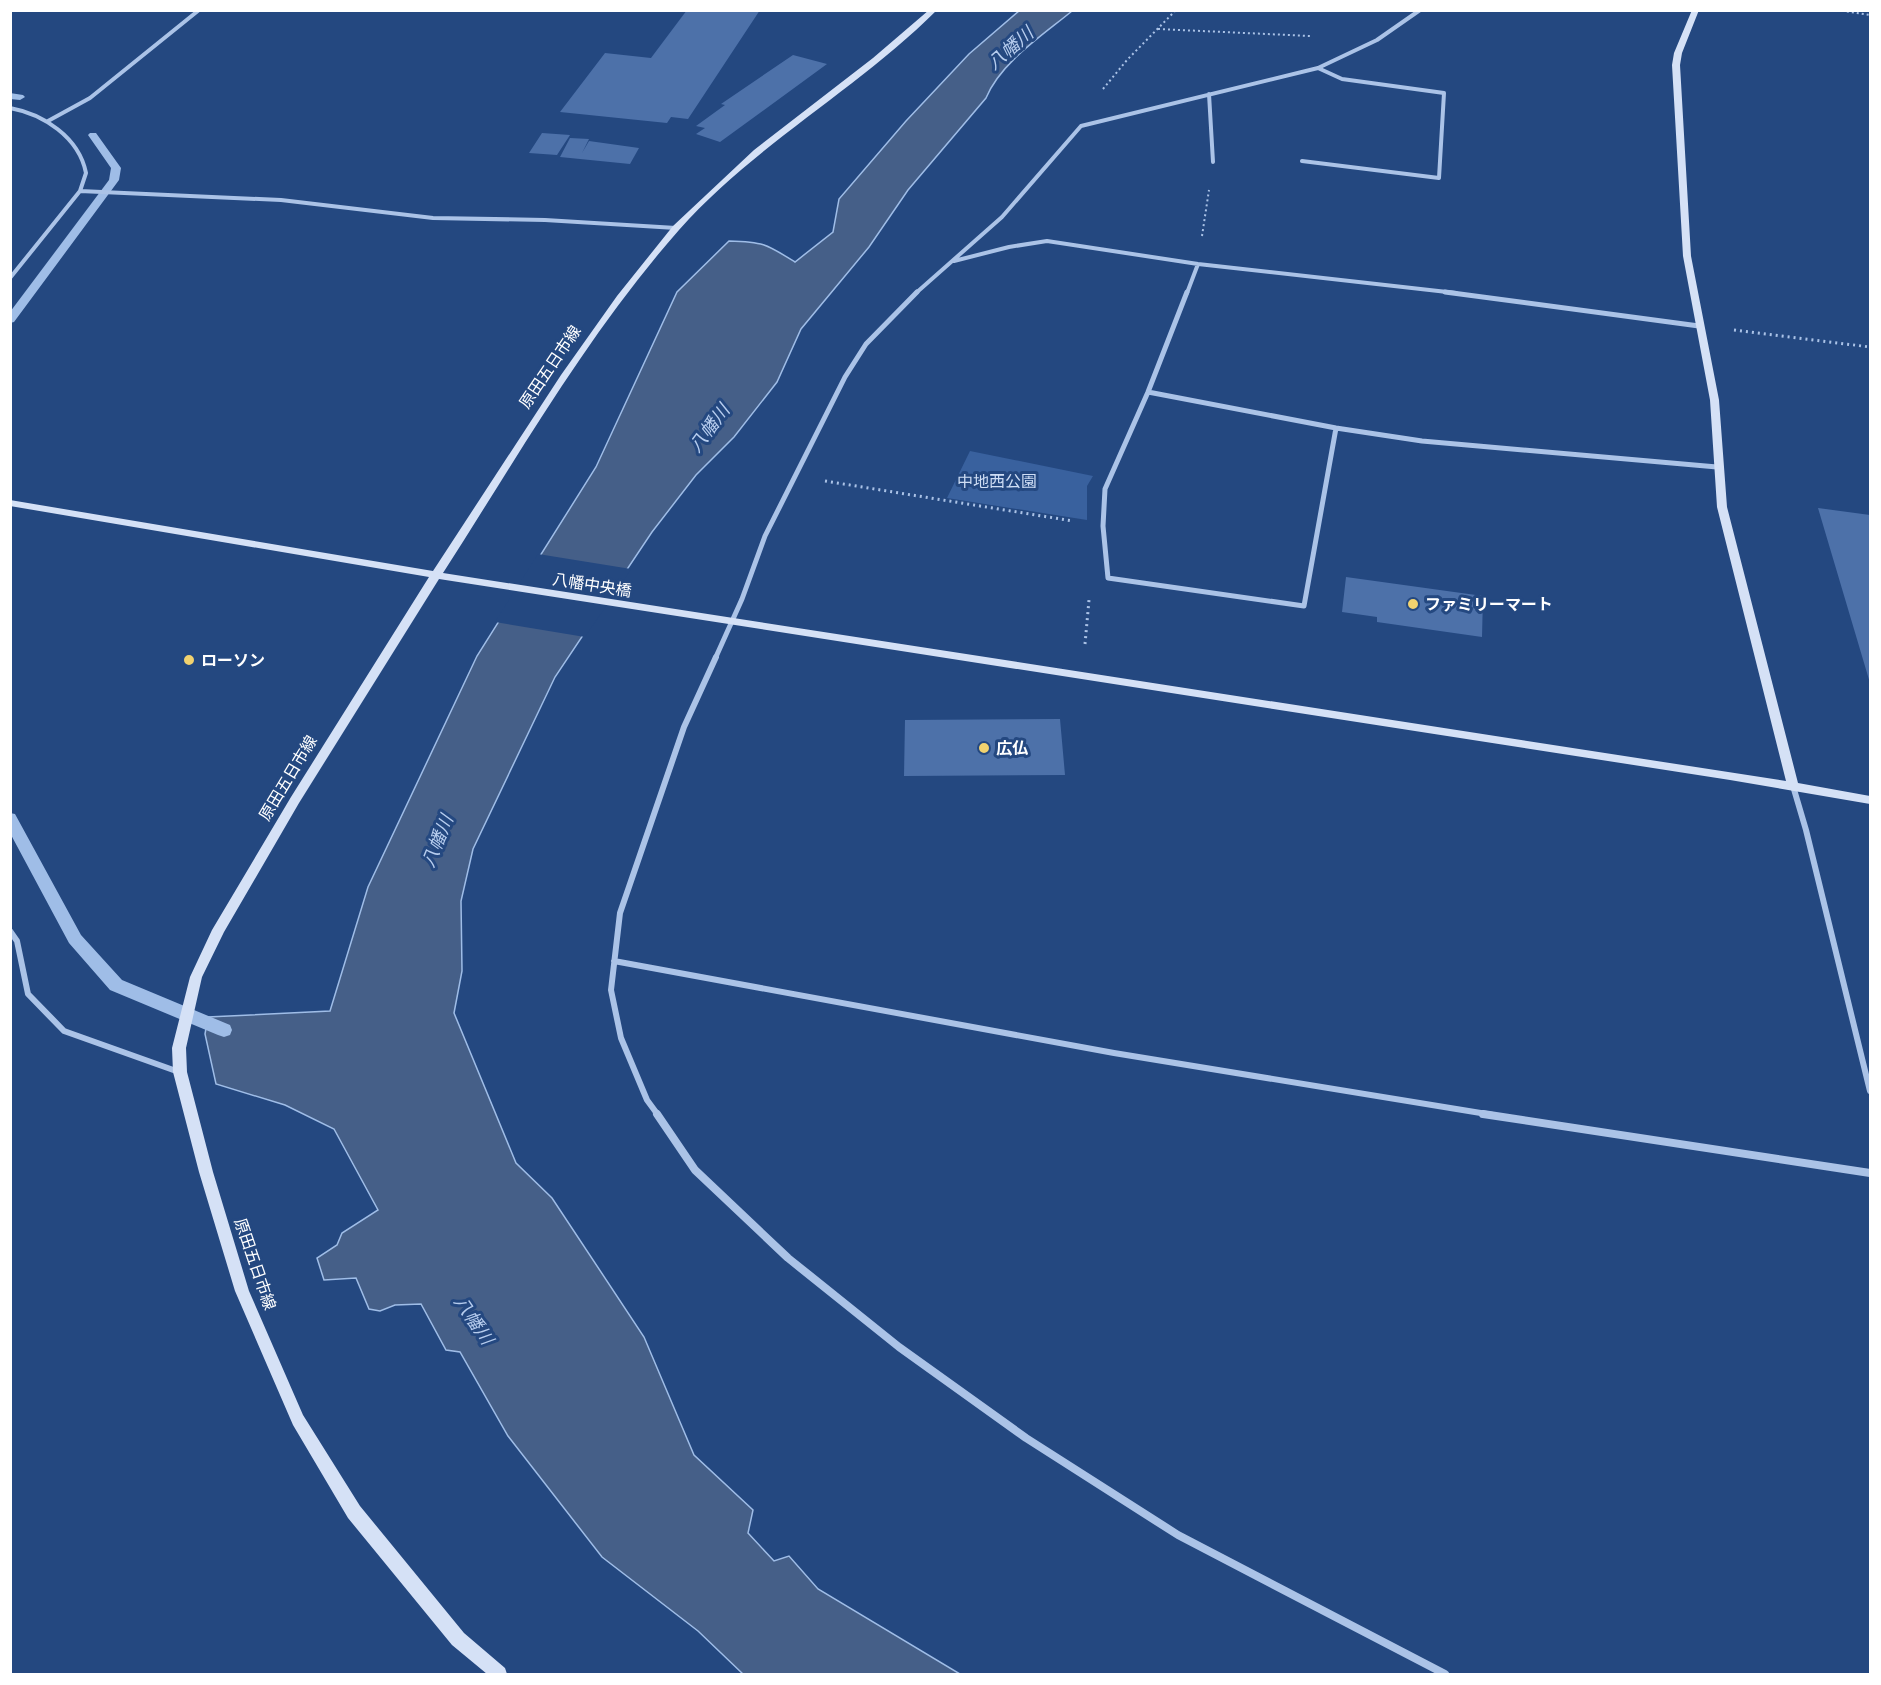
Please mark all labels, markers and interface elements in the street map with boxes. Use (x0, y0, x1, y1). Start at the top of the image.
water label: 八幡川 (983, 21, 1039, 74)
street label: 原田五日市線 (515, 322, 585, 412)
water label: 八幡川 (684, 399, 735, 456)
park label: 中地西公園 (957, 472, 1037, 491)
street label: 八幡中央橋 (551, 569, 633, 601)
place label: ファミリーマート (1425, 595, 1553, 614)
marker: ファミリーマート (1406, 597, 1420, 611)
place label: ローソン (201, 651, 265, 670)
marker: ローソン (182, 653, 196, 667)
street label: 原田五日市線 (255, 732, 321, 824)
place label: 広仏 (996, 739, 1028, 758)
marker: 広仏 (977, 741, 991, 755)
water label: 八幡川 (417, 810, 458, 870)
street label: 原田五日市線 (230, 1216, 280, 1312)
water label: 八幡川 (450, 1292, 499, 1350)

